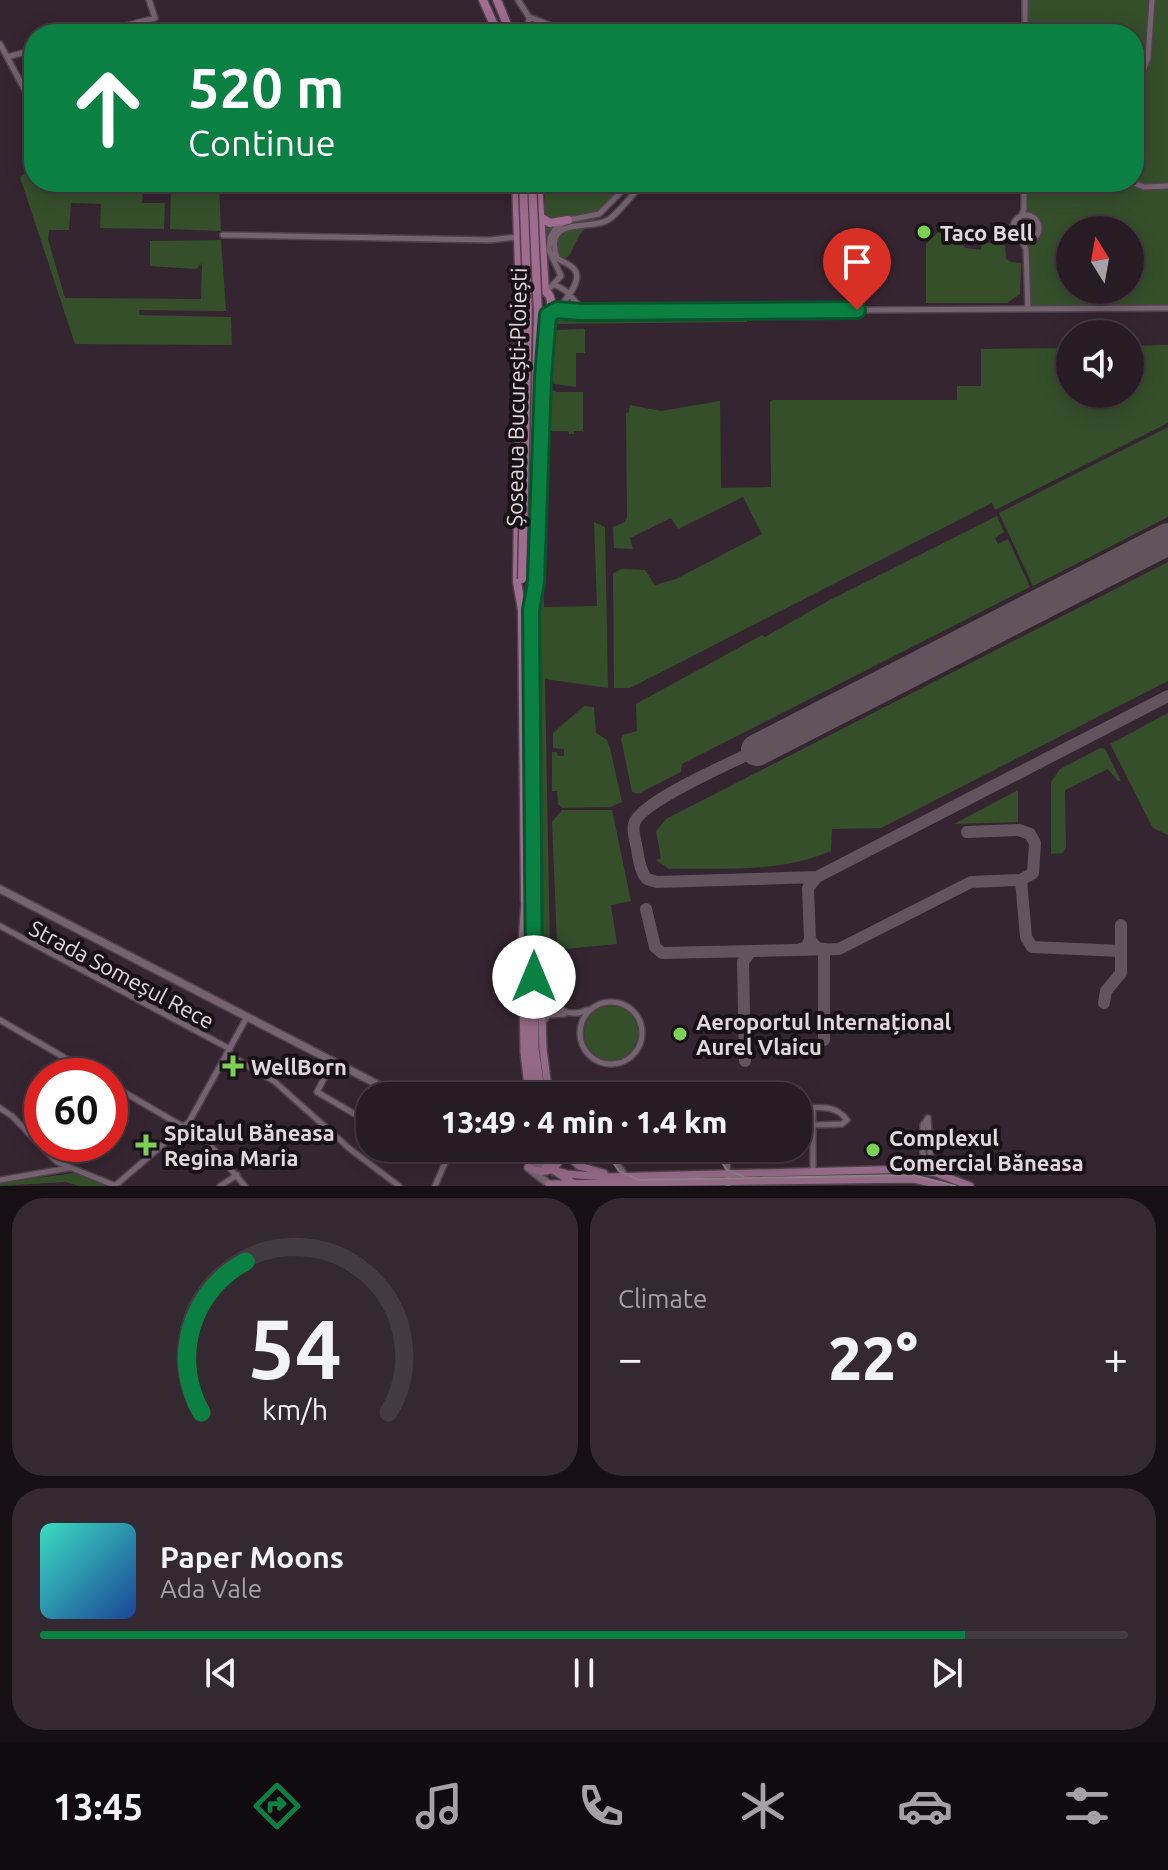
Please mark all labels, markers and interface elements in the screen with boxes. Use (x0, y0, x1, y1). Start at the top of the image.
icon: ahead (56, 56, 160, 160)
text: 520 m (188, 56, 344, 119)
text: Continue (188, 122, 336, 163)
north arrow (1056, 216, 1144, 304)
map controls (1056, 216, 1144, 408)
place label: Taco Bell (940, 220, 1033, 245)
marker: Taco Bell (915, 223, 933, 241)
pin (823, 228, 891, 310)
icon: arrive (835, 240, 879, 284)
street label: Șoseaua București-Ploiești (501, 267, 531, 527)
button: sound (1056, 320, 1144, 408)
street label: Strada Someșul Rece (25, 915, 219, 1033)
position arrow (492, 935, 576, 1019)
place label: Aeroportul Internațional Aurel Vlaicu (696, 1009, 952, 1059)
marker: Aeroportul Internațional Aurel Vlaicu (671, 1025, 689, 1043)
place label: WellBorn (251, 1054, 347, 1079)
marker: WellBorn (222, 1055, 244, 1077)
speed limit sign: 60 (24, 1058, 128, 1162)
text: 13:49 · 4 min · 1.4 km (441, 1105, 727, 1139)
place label: Spitalul Băneasa Regina Maria (164, 1120, 335, 1170)
place label: Complexul Comercial Băneasa (889, 1125, 1084, 1175)
marker: Spitalul Băneasa Regina Maria (135, 1134, 157, 1156)
marker: Complexul Comercial Băneasa (864, 1141, 882, 1159)
text: Climate (618, 1284, 707, 1313)
text: 54 (248, 1301, 342, 1395)
text: 22° (828, 1324, 918, 1391)
text: − (618, 1333, 643, 1382)
text: + (1103, 1333, 1128, 1382)
text: km/h (262, 1393, 328, 1425)
text: Paper Moons (160, 1540, 344, 1574)
text: Ada Vale (160, 1574, 262, 1603)
icon: previous (199, 1651, 243, 1695)
icon: pause (562, 1651, 606, 1695)
icon: next (925, 1651, 969, 1695)
icon: directions (249, 1778, 305, 1834)
icon: music (411, 1778, 467, 1834)
icon: phone (573, 1778, 629, 1834)
icon: climate (735, 1778, 791, 1834)
icon: car (897, 1778, 953, 1834)
icon: filters (1059, 1778, 1115, 1834)
text: 13:45 (53, 1786, 143, 1827)

